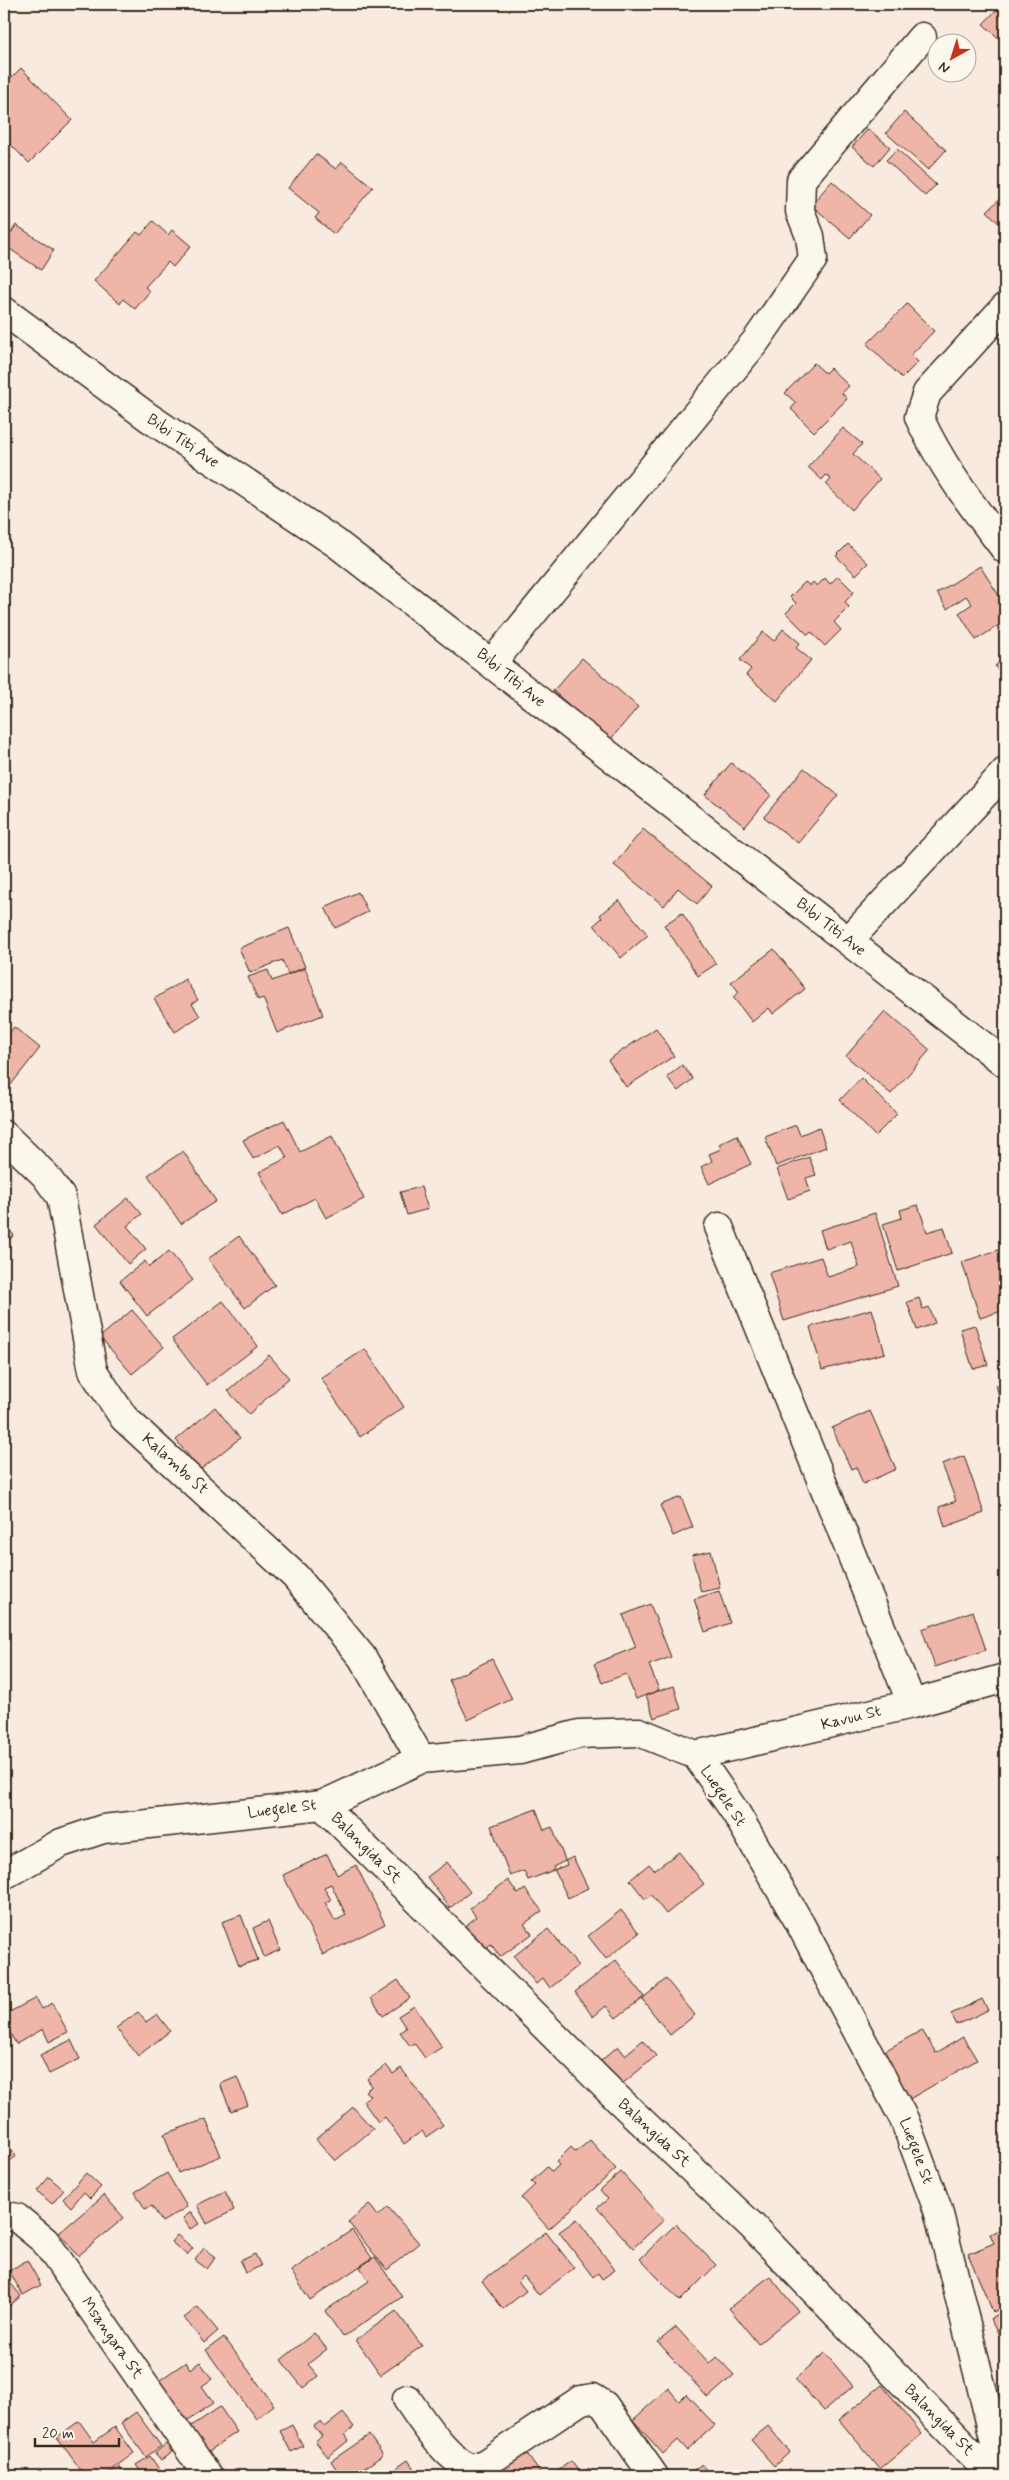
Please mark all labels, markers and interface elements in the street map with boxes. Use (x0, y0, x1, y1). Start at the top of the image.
north arrow (926, 32, 976, 82)
text: N (935, 57, 954, 77)
street label: Bibi Titi Ave (143, 409, 223, 473)
street label: Bibi Titi Ave (472, 644, 550, 712)
street label: Bibi Titi Ave (792, 893, 870, 961)
street label: Kalambo St (137, 1429, 213, 1500)
street label: Kavuu St (819, 1700, 883, 1736)
street label: Luegele St (694, 1761, 751, 1831)
street label: Luegele St (246, 1794, 318, 1825)
street label: Balangida St (326, 1808, 406, 1888)
street label: Balangida St (613, 2094, 695, 2172)
street label: Luegele St (893, 2115, 938, 2187)
street label: Msangara St (76, 2293, 148, 2383)
street label: Balangida St (899, 2380, 979, 2461)
scale bar (35, 2415, 119, 2447)
text: 20 m (42, 2424, 74, 2444)

